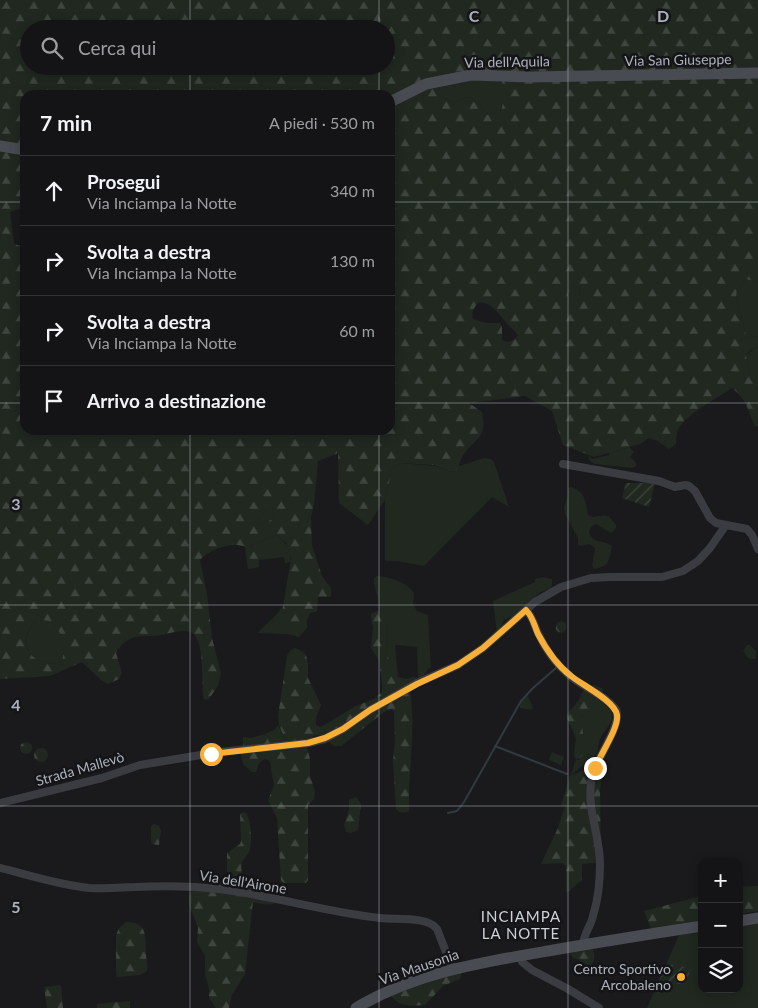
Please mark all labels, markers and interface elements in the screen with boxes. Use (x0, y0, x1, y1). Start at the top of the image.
text: C (469, 6, 480, 25)
text: D (657, 6, 669, 25)
search box (20, 20, 395, 75)
icon: search (38, 34, 66, 62)
text: Cerca qui (78, 36, 156, 59)
street label: Via San Giuseppe (624, 50, 732, 69)
street label: Via dell'Aquila (464, 52, 550, 71)
text: 7 min (40, 110, 92, 135)
text: A piedi · 530 m (269, 113, 375, 132)
text: Prosegui (87, 170, 160, 193)
icon: ahead (40, 177, 68, 205)
text: 340 m (330, 181, 375, 200)
text: Via Inciampa la Notte (87, 193, 237, 212)
text: Svolta a destra (87, 240, 211, 263)
icon: right (40, 247, 68, 275)
text: 130 m (330, 251, 375, 270)
text: Via Inciampa la Notte (87, 263, 237, 282)
text: Svolta a destra (87, 310, 211, 333)
icon: right (40, 317, 68, 345)
text: 60 m (339, 321, 375, 340)
text: Via Inciampa la Notte (87, 333, 237, 352)
icon: arrive (40, 387, 68, 415)
text: Arrivo a destinazione (87, 389, 266, 412)
text: 3 (11, 494, 21, 513)
text: 4 (11, 695, 21, 714)
route start (200, 743, 223, 766)
street label: Strada Mallevò (34, 748, 126, 789)
route end (584, 757, 607, 780)
map controls (698, 858, 743, 993)
button: + (698, 858, 743, 903)
street label: Via dell'Airone (198, 866, 288, 897)
text: 5 (11, 897, 21, 916)
button: − (698, 903, 743, 948)
district label: INCIAMPA LA NOTTE (481, 907, 561, 942)
street label: Via Mausonia (377, 945, 461, 988)
button: layers (698, 948, 743, 993)
place label: Centro Sportivo Arcobaleno (573, 960, 671, 993)
marker: Centro Sportivo Arcobaleno (675, 971, 687, 983)

